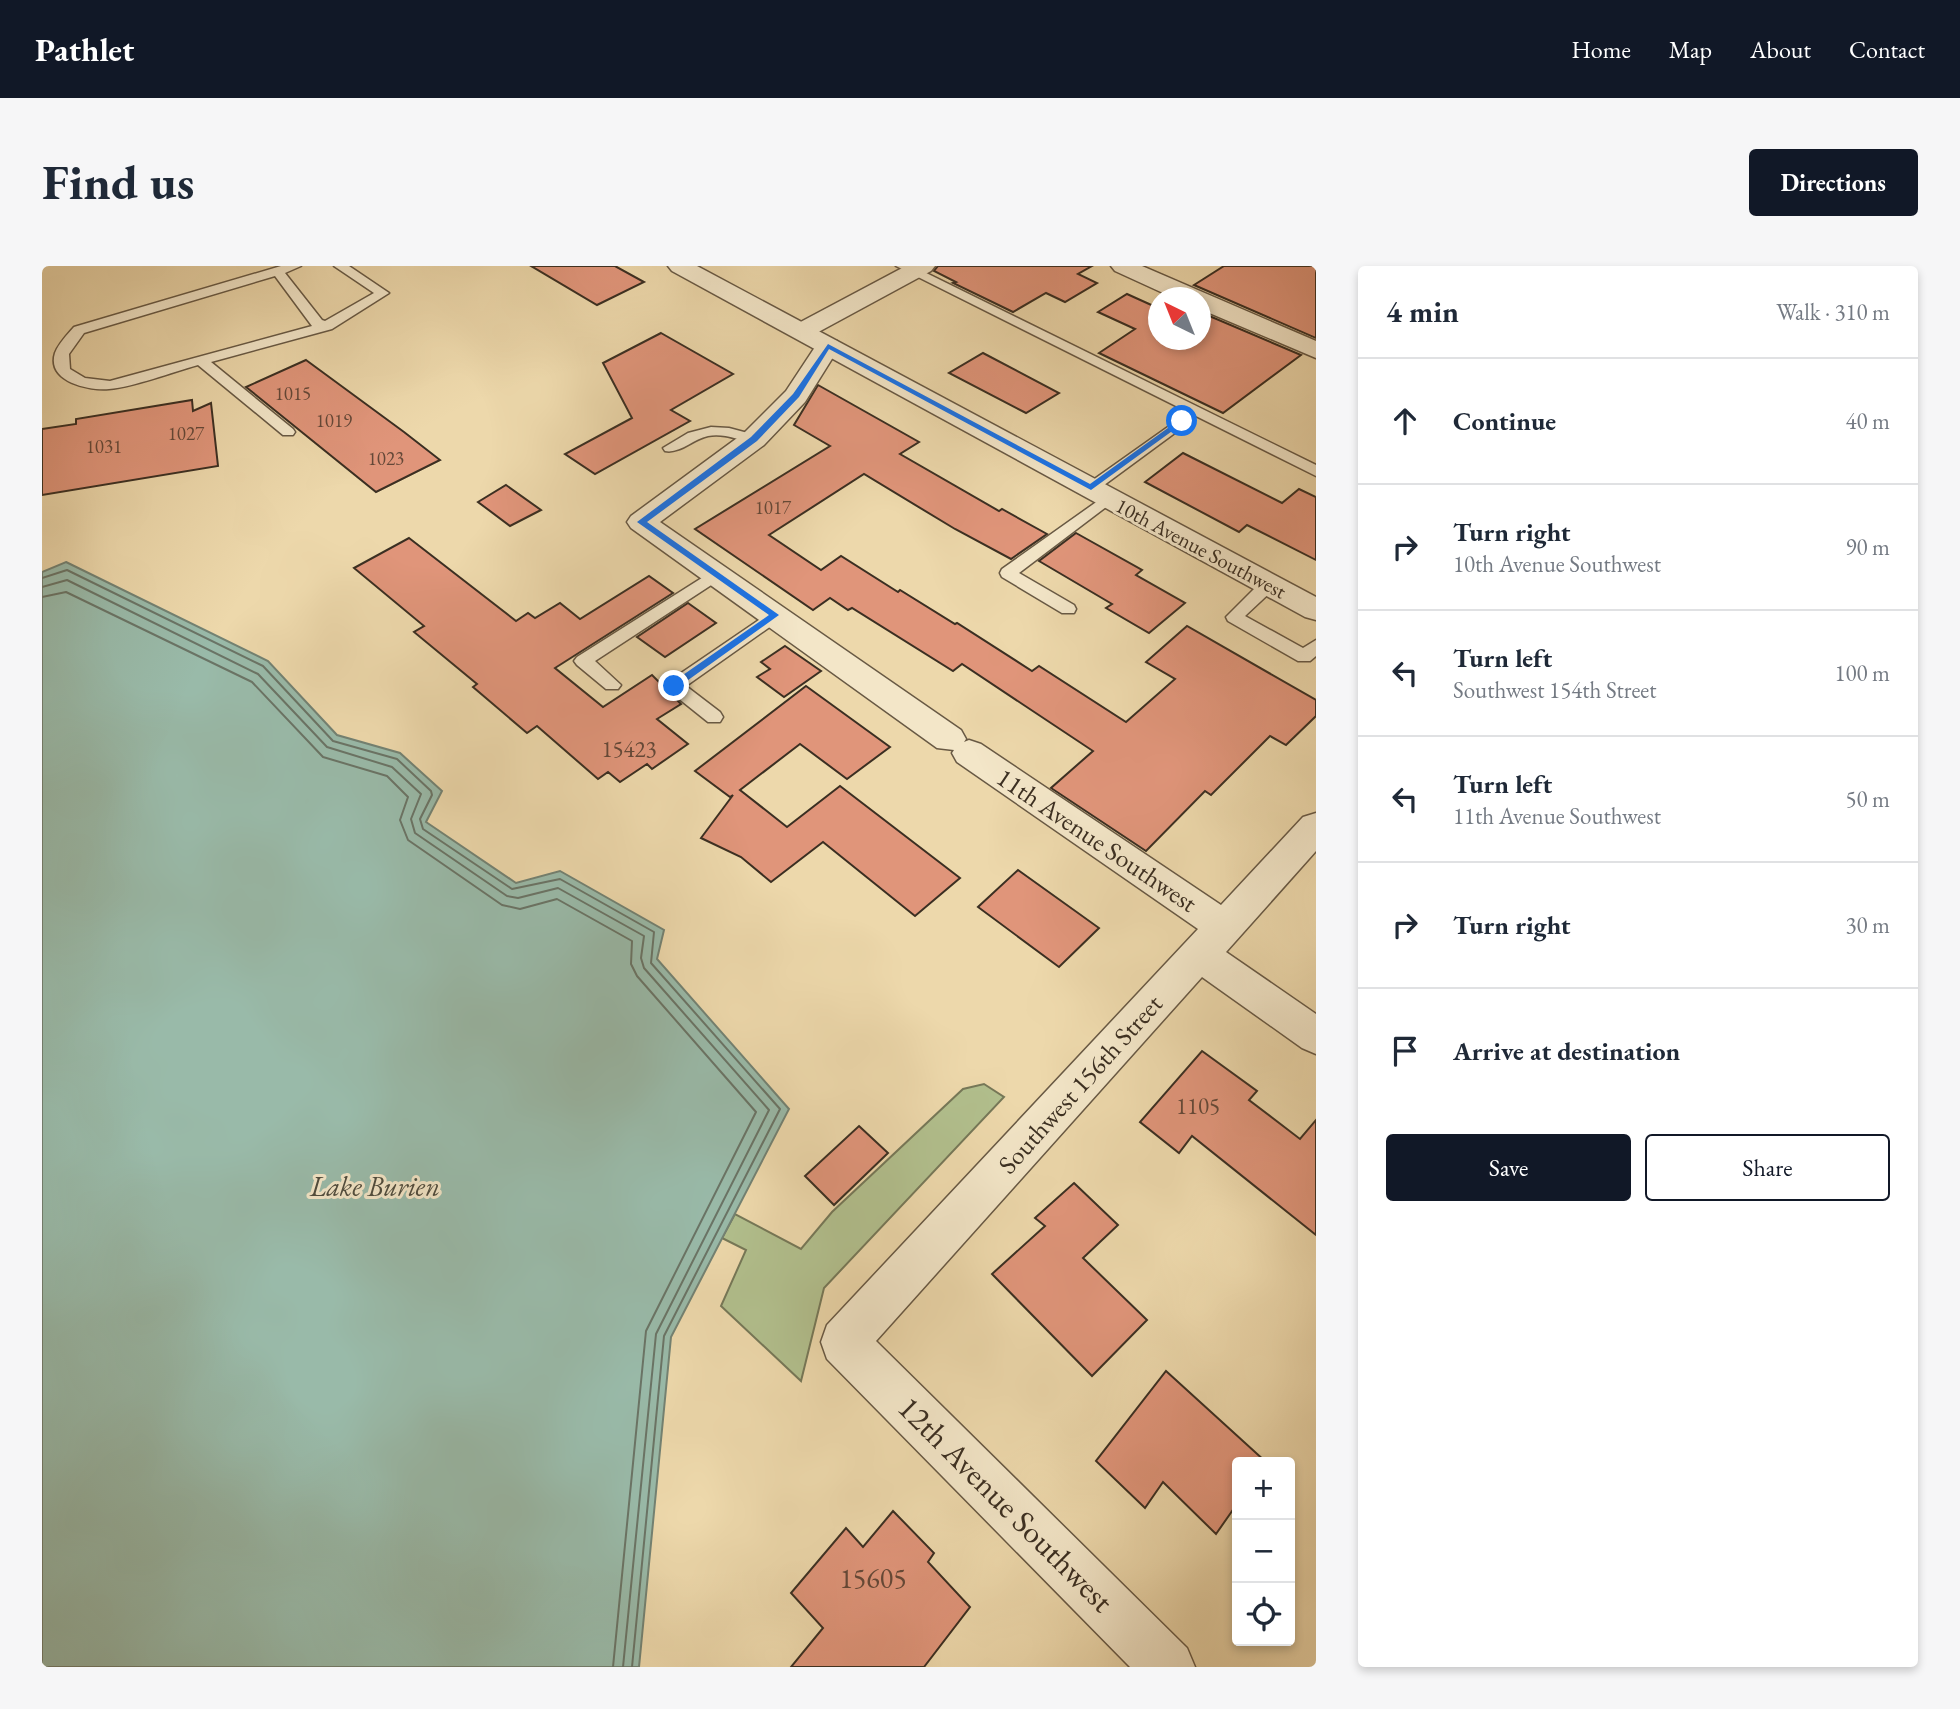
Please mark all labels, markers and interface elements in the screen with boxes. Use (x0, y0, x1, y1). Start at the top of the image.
text: Pathlet (35, 28, 134, 71)
text: Home (1571, 34, 1631, 65)
text: Map (1669, 34, 1712, 65)
text: About (1750, 34, 1811, 65)
text: Contact (1849, 34, 1925, 65)
button: Directions (1749, 149, 1918, 216)
text: Find us (42, 150, 194, 214)
north arrow (1148, 287, 1211, 350)
text: 4 min (1386, 292, 1459, 331)
text: Walk · 310 m (1776, 297, 1890, 327)
house number: 1015 (275, 381, 311, 406)
icon: ahead (1386, 402, 1424, 440)
text: Continue (1453, 404, 1556, 438)
route start (1166, 405, 1197, 436)
text: 40 m (1845, 406, 1890, 436)
house number: 1019 (316, 408, 352, 433)
house number: 1027 (168, 421, 205, 446)
house number: 1031 (86, 434, 122, 459)
house number: 1023 (368, 446, 404, 471)
street label: 10th Avenue Southwest (1111, 492, 1291, 605)
house number: 1017 (755, 495, 792, 520)
text: Turn right (1453, 515, 1571, 549)
icon: right (1386, 528, 1424, 566)
text: 90 m (1845, 532, 1890, 562)
text: 10th Avenue Southwest (1453, 549, 1661, 579)
text: Turn left (1453, 641, 1552, 675)
icon: left (1386, 654, 1424, 692)
text: 100 m (1834, 658, 1890, 688)
route end (658, 670, 689, 701)
text: Southwest 154th Street (1453, 675, 1656, 705)
house number: 15423 (601, 734, 657, 764)
street label: 11th Avenue Southwest (990, 760, 1204, 920)
text: Turn left (1453, 767, 1552, 801)
icon: left (1386, 780, 1424, 818)
text: 50 m (1845, 784, 1890, 814)
text: 11th Avenue Southwest (1453, 801, 1661, 831)
icon: right (1386, 906, 1424, 944)
text: Turn right (1453, 908, 1571, 942)
text: 30 m (1845, 910, 1890, 940)
street label: Southwest 156th Street (990, 987, 1170, 1181)
icon: arrive (1386, 1032, 1424, 1070)
text: Arrive at destination (1453, 1034, 1680, 1068)
house number: 1105 (1176, 1091, 1220, 1121)
button: Save (1386, 1134, 1631, 1201)
button: Share (1645, 1134, 1890, 1201)
water label: Lake Burien (309, 1168, 440, 1204)
street label: 12th Avenue Southwest (889, 1387, 1123, 1621)
map controls (1232, 1457, 1295, 1646)
button: + (1232, 1457, 1295, 1520)
button: − (1232, 1520, 1295, 1583)
house number: 15605 (839, 1560, 907, 1596)
button: locate (1232, 1583, 1295, 1646)

